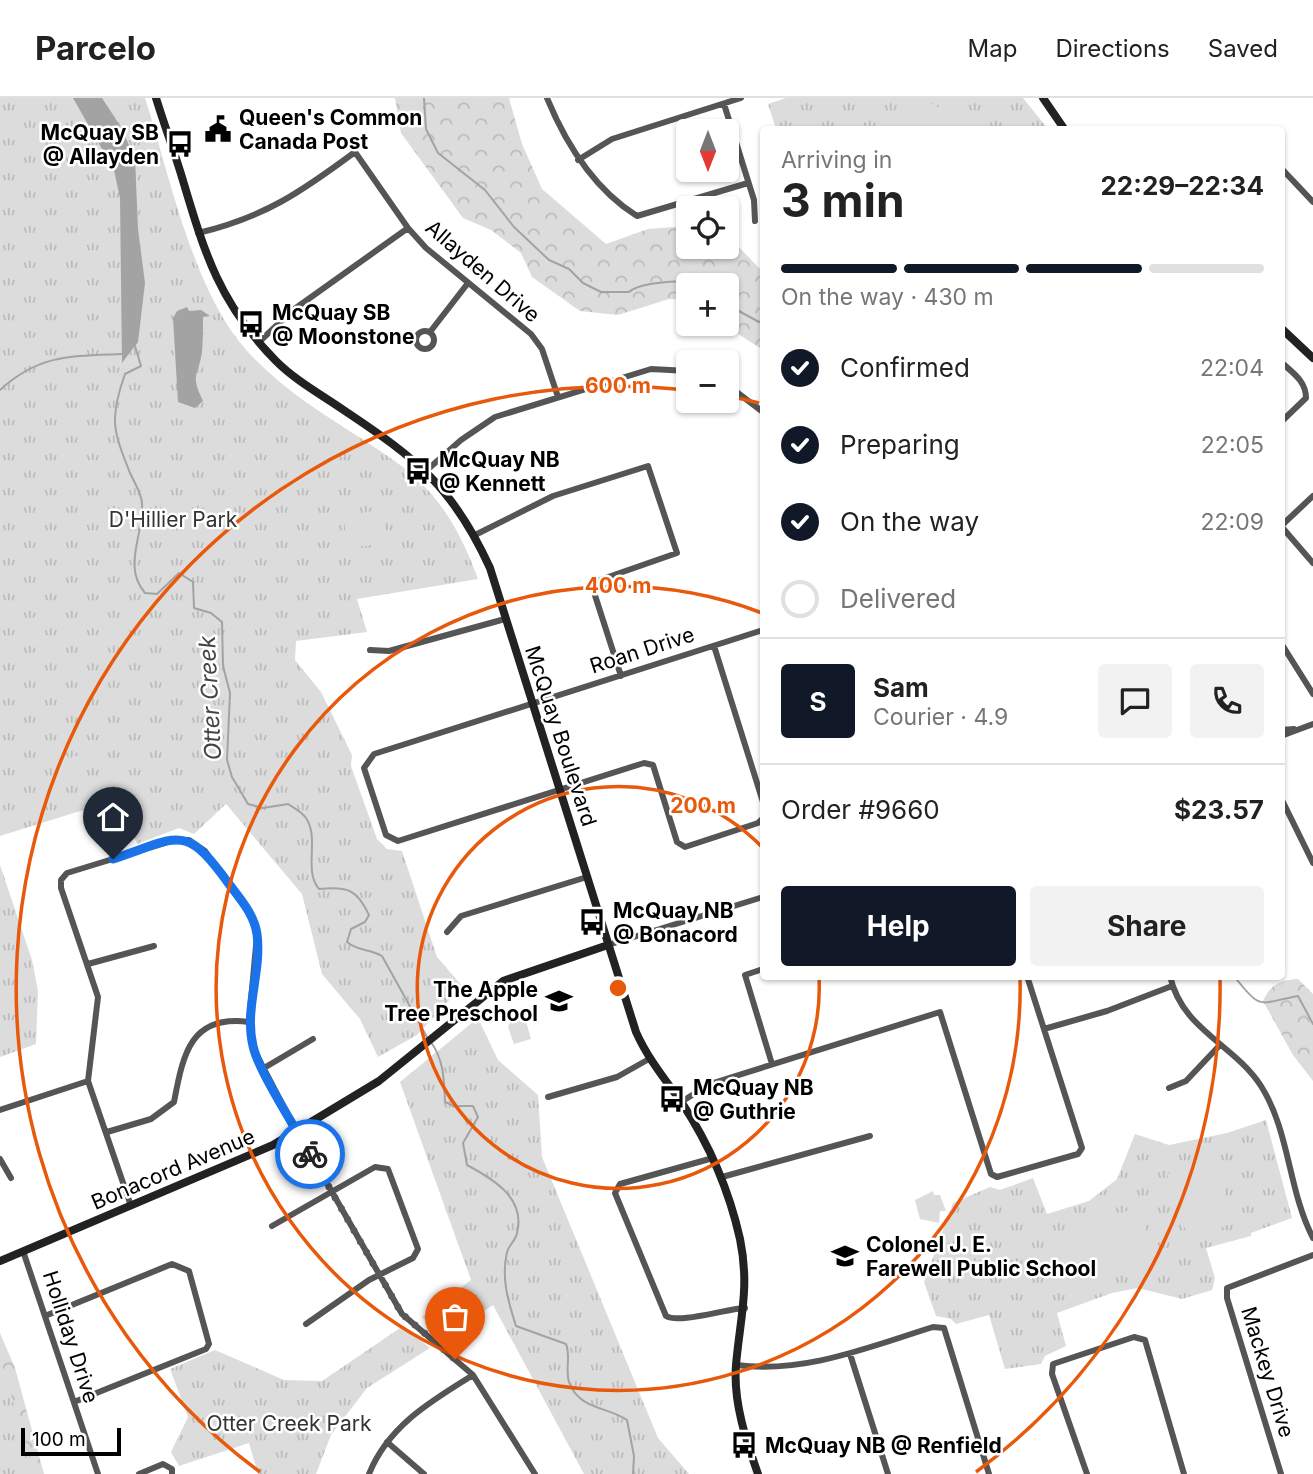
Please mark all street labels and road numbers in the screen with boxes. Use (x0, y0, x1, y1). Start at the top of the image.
street label: Allayden Drive (421, 215, 545, 327)
street label: Roan Drive (587, 621, 697, 679)
street label: McQuay Boulevard (520, 643, 602, 829)
street label: Bonacord Avenue (87, 1123, 259, 1215)
street label: Holliday Drive (38, 1268, 104, 1406)
street label: Mackey Drive (1236, 1304, 1300, 1440)

